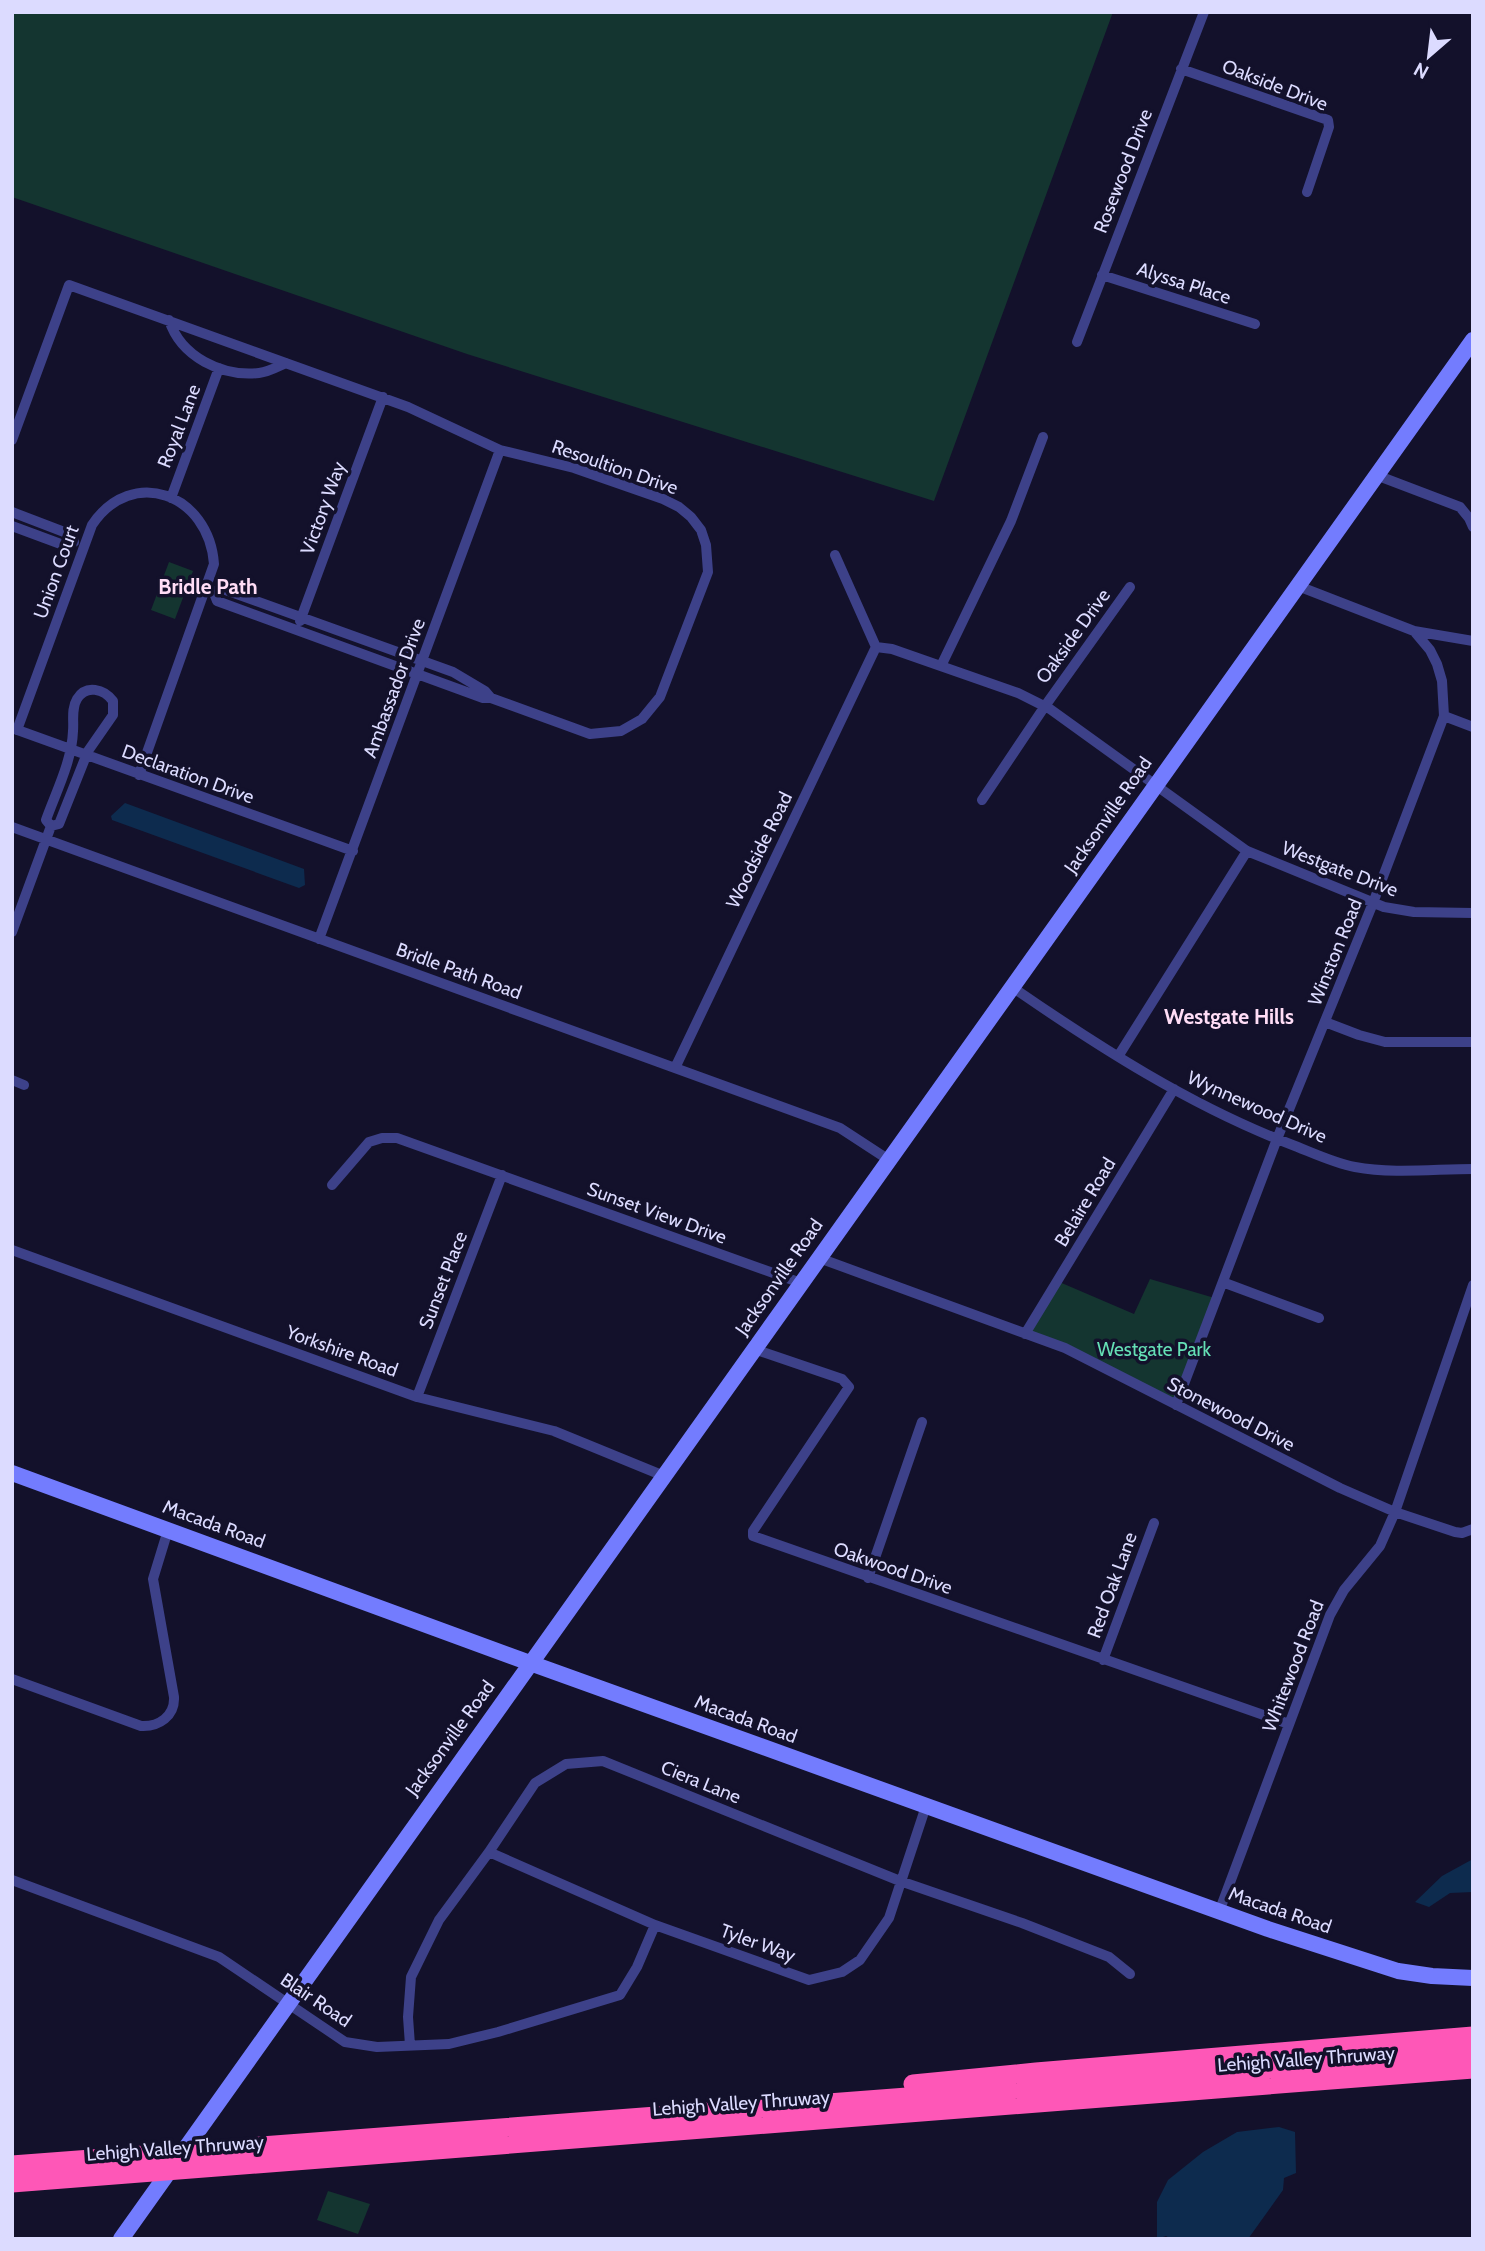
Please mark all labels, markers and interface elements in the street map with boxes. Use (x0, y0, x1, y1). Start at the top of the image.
north arrow (1394, 21, 1464, 91)
street label: Oakside Drive (1219, 54, 1331, 116)
text: N (1410, 57, 1433, 84)
street label: Rosewood Drive (1089, 105, 1157, 236)
street label: Alyssa Place (1134, 257, 1234, 309)
street label: Royal Lane (153, 381, 206, 471)
street label: Resoultion Drive (549, 435, 681, 499)
street label: Victory Way (296, 458, 351, 558)
street label: Union Court (28, 522, 84, 622)
district label: Bridle Path (158, 574, 258, 599)
street label: Oakside Drive (1031, 584, 1115, 688)
street label: Ambassador Drive (358, 615, 430, 761)
street label: Declaration Drive (119, 739, 257, 809)
street label: Jacksonville Road (1059, 752, 1157, 879)
street label: Woodside Road (721, 788, 797, 912)
street label: Westgate Drive (1279, 836, 1402, 902)
street label: Winston Road (1303, 895, 1367, 1009)
street label: Bridle Path Road (393, 938, 525, 1004)
district label: Westgate Hills (1164, 1004, 1294, 1029)
street label: Wynnewood Drive (1184, 1066, 1331, 1148)
street label: Belaire Road (1049, 1153, 1121, 1251)
street label: Sunset View Drive (584, 1177, 730, 1249)
street label: Jacksonville Road (730, 1214, 828, 1341)
street label: Sunset Place (414, 1228, 472, 1332)
street label: Yorkshire Road (282, 1320, 401, 1382)
park label: Westgate Park (1097, 1338, 1212, 1361)
street label: Stonewood Drive (1163, 1372, 1299, 1456)
street label: Macada Road (160, 1495, 268, 1553)
street label: Red Oak Lane (1082, 1529, 1142, 1641)
street label: Oakwood Drive (831, 1537, 956, 1599)
street label: Whitewood Road (1257, 1597, 1329, 1735)
street label: Jacksonville Road (400, 1676, 500, 1801)
street label: Macada Road (692, 1690, 800, 1748)
street label: Ciera Lane (658, 1756, 745, 1809)
street label: Macada Road (1226, 1882, 1334, 1938)
street label: Tyler Way (717, 1919, 799, 1967)
street label: Blair Road (276, 1968, 356, 2032)
street label: Lehigh Valley Thruway (1216, 2041, 1396, 2077)
street label: Lehigh Valley Thruway (651, 2085, 831, 2121)
street label: Lehigh Valley Thruway (85, 2130, 265, 2166)

